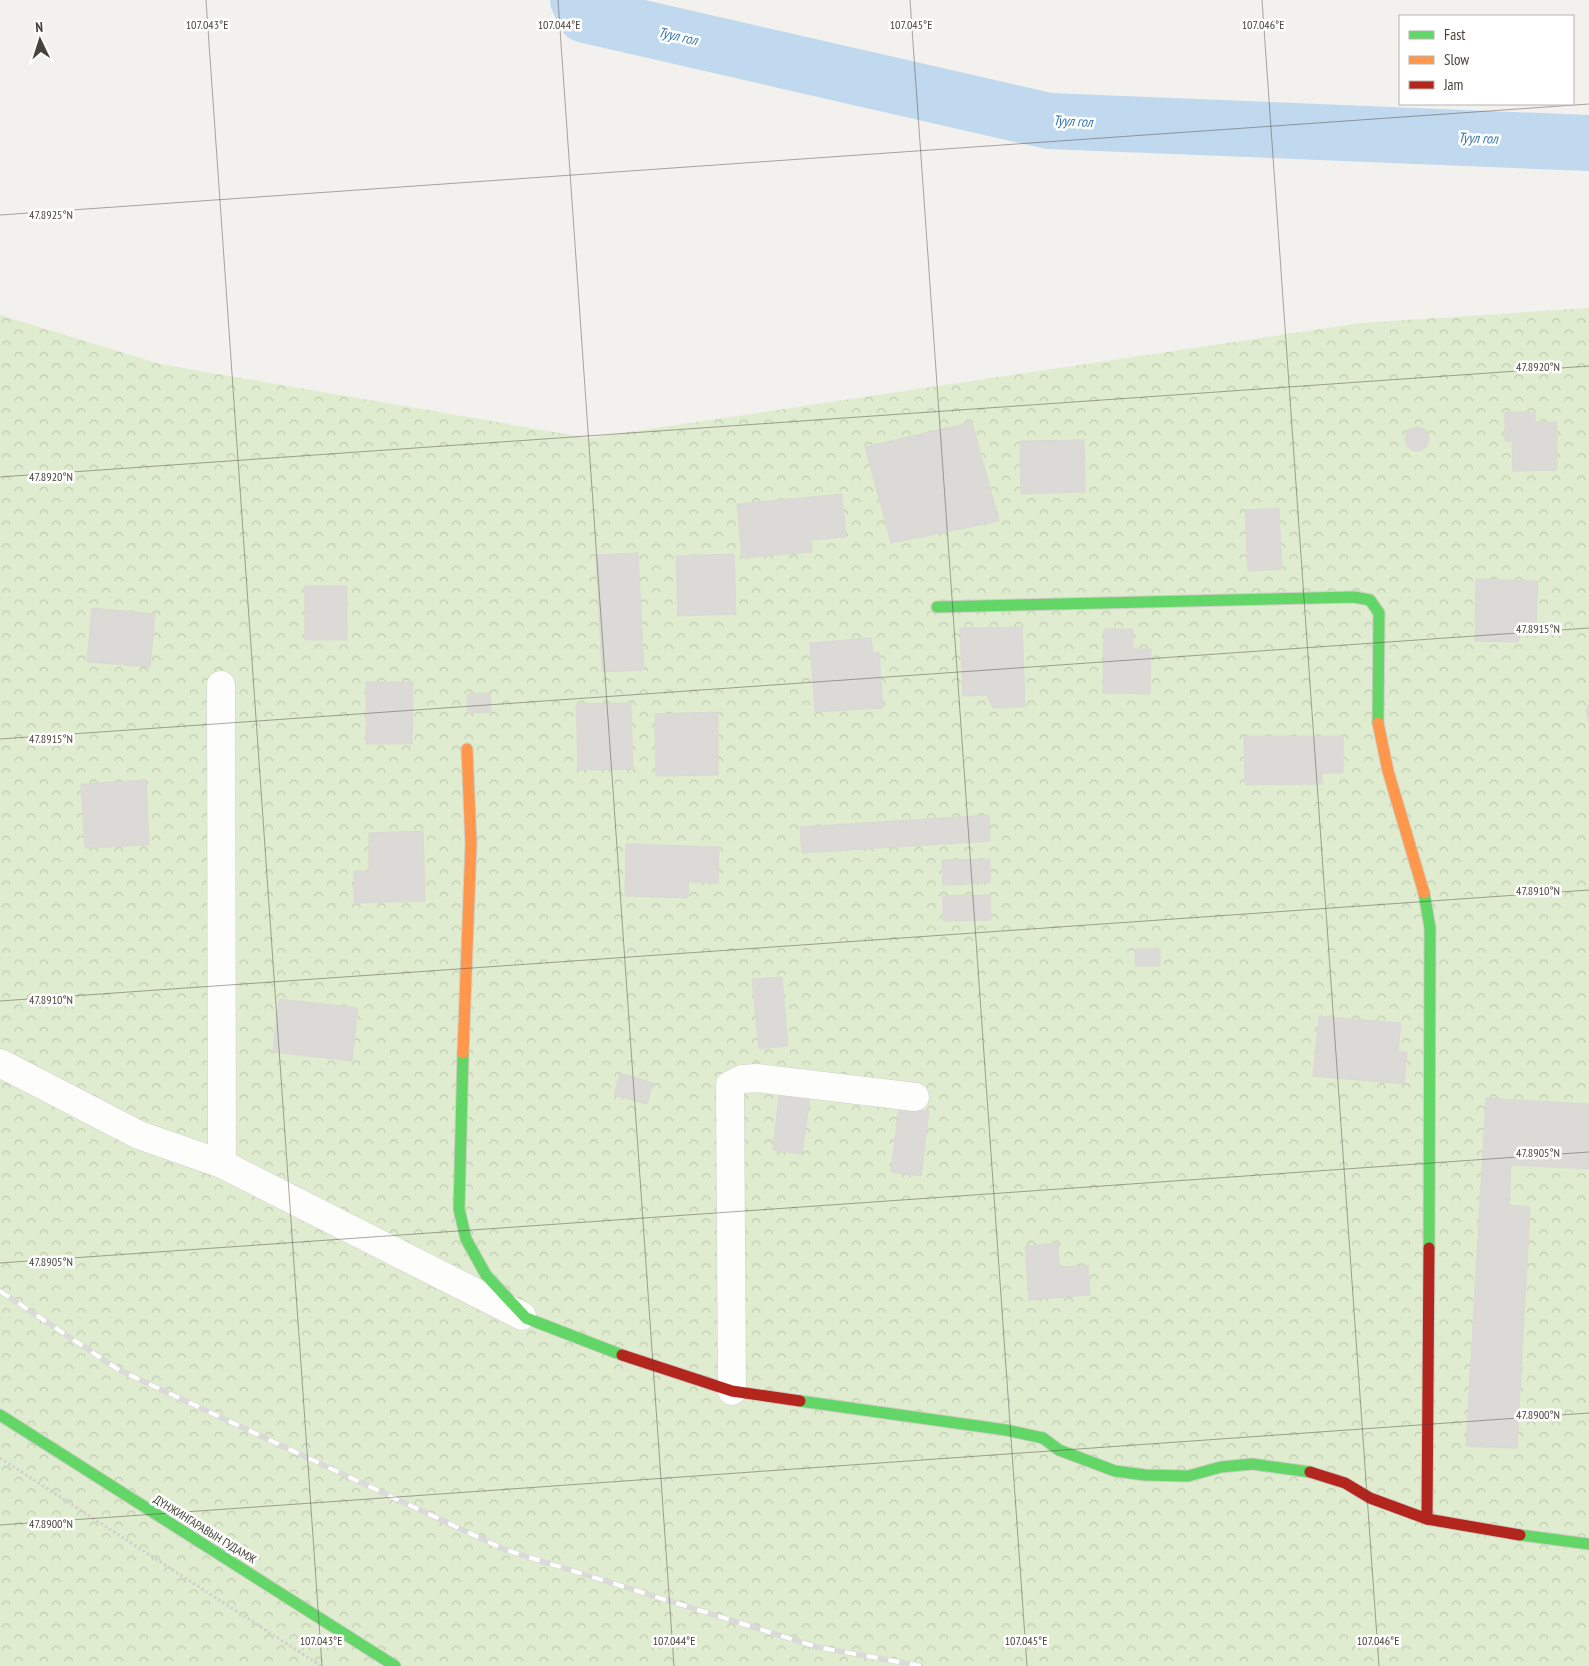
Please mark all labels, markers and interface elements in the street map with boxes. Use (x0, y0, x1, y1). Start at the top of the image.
north arrow (15, 15, 65, 65)
legend (1399, 15, 1574, 105)
text: 107.043°E (186, 17, 228, 32)
text: 107.044°E (538, 17, 580, 32)
text: 107.045°E (890, 17, 932, 32)
text: 107.046°E (1242, 17, 1284, 32)
text: N (35, 18, 43, 36)
water label: Туул гол (657, 23, 701, 50)
text: Fast (1444, 25, 1465, 44)
text: Slow (1444, 50, 1469, 69)
text: Jam (1443, 75, 1463, 94)
water label: Туул гол (1053, 111, 1095, 131)
water label: Туул гол (1458, 128, 1499, 148)
text: 47.8925°N (29, 207, 73, 222)
text: 47.8920°N (1516, 359, 1560, 374)
text: 47.8920°N (29, 469, 73, 484)
text: 47.8915°N (1516, 621, 1560, 636)
text: 47.8915°N (29, 731, 73, 746)
text: 47.8910°N (1516, 883, 1560, 898)
text: 47.8910°N (29, 992, 73, 1007)
text: 47.8905°N (1516, 1145, 1560, 1160)
text: 47.8905°N (29, 1254, 73, 1269)
text: 47.8900°N (1516, 1407, 1560, 1422)
street label: ДҮНЖИНГАРАВЫН ГУДАМЖ (151, 1491, 259, 1567)
text: 47.8900°N (29, 1516, 73, 1531)
text: 107.043°E (300, 1633, 342, 1648)
text: 107.044°E (653, 1633, 695, 1648)
text: 107.045°E (1005, 1633, 1047, 1648)
text: 107.046°E (1357, 1633, 1399, 1648)

